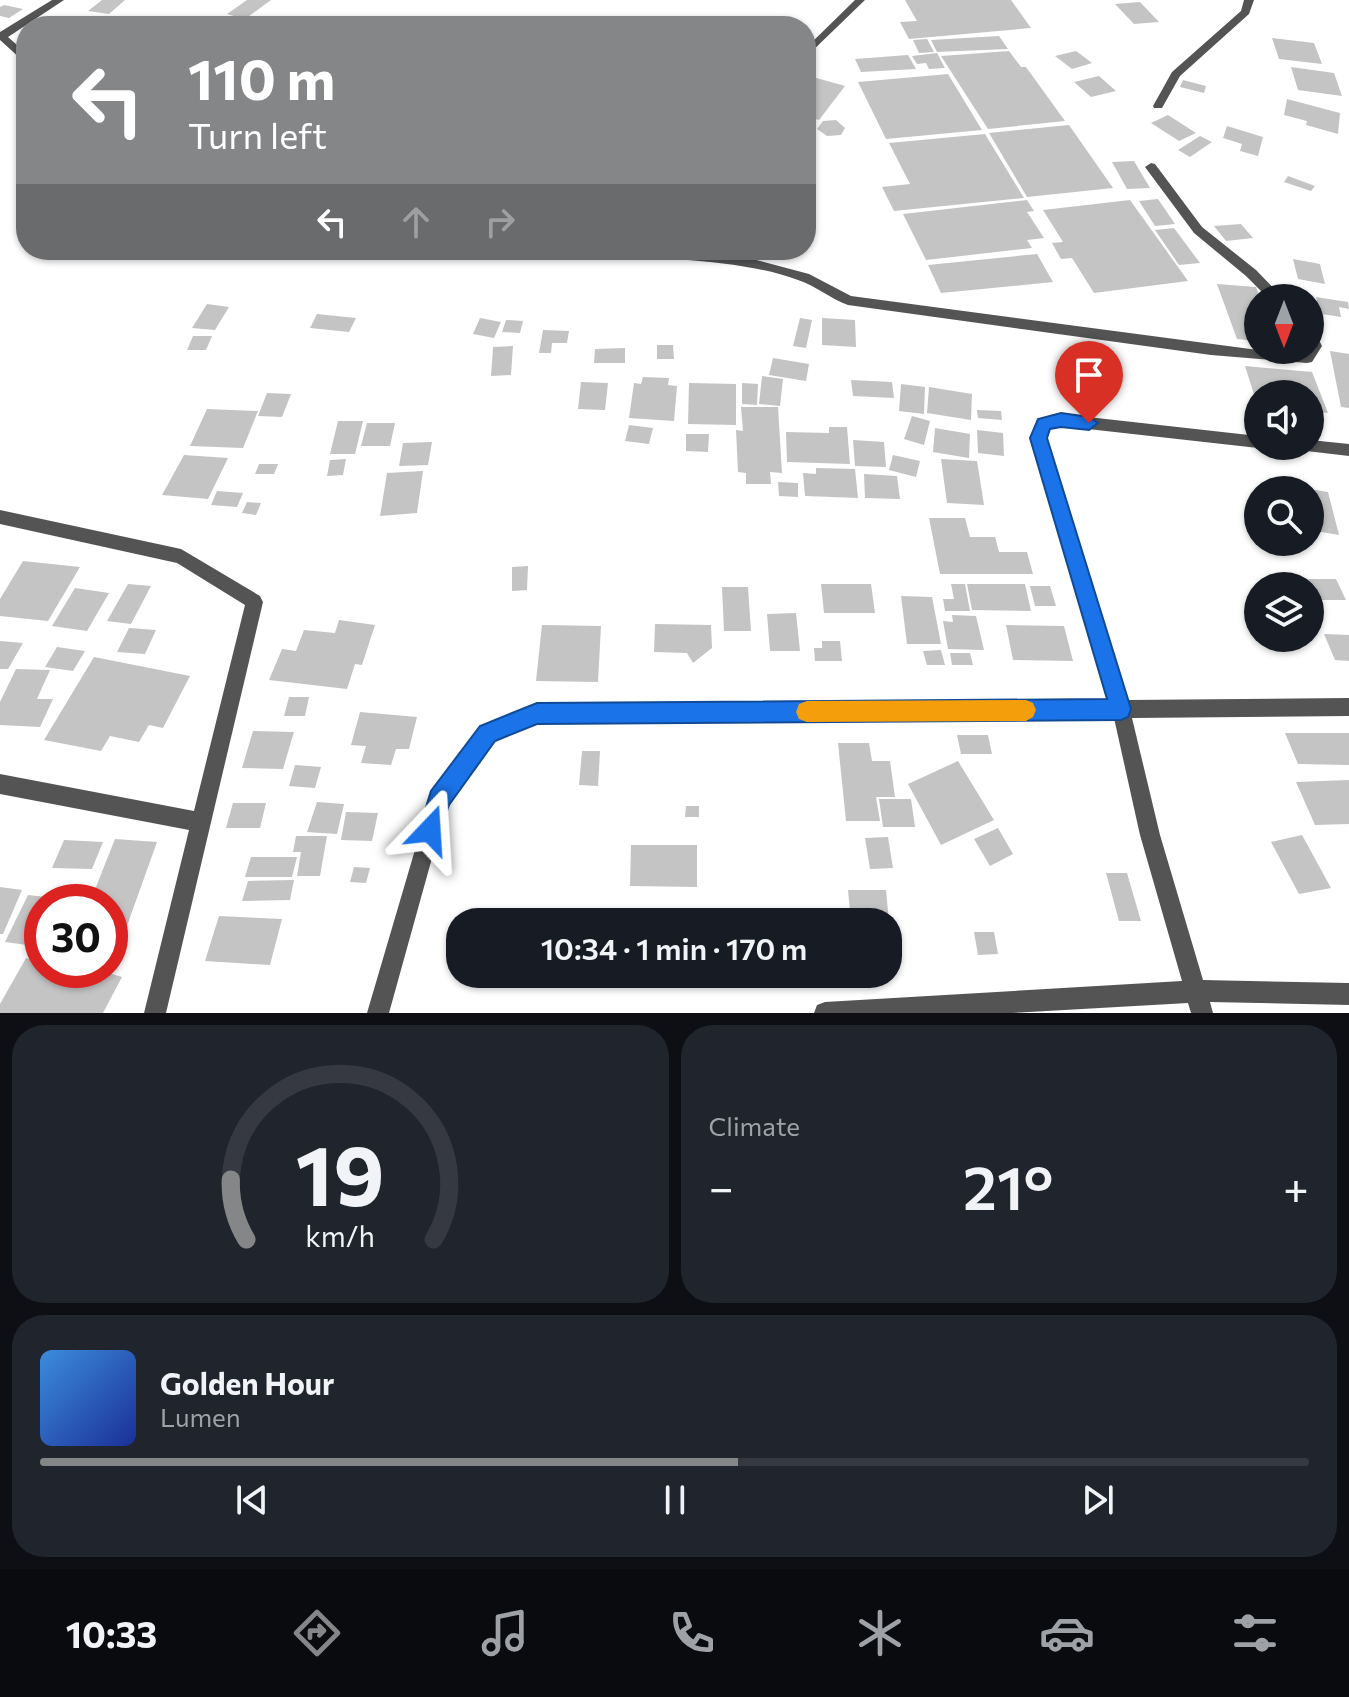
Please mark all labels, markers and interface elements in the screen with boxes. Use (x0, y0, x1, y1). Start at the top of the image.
text: 110 m (188, 43, 335, 112)
icon: left (56, 48, 160, 152)
text: Turn left (188, 112, 327, 156)
icon: left (310, 200, 354, 244)
icon: ahead (394, 200, 438, 244)
icon: right (478, 200, 522, 244)
north arrow (1244, 284, 1324, 364)
map controls (1244, 284, 1324, 652)
pin (1055, 341, 1123, 423)
icon: arrive (1067, 353, 1111, 397)
button: sound (1244, 380, 1324, 460)
button: search (1244, 476, 1324, 556)
button: layers (1244, 572, 1324, 652)
position arrow (388, 788, 472, 872)
speed limit sign: 30 (24, 884, 128, 988)
text: 10:34 · 1 min · 170 m (541, 929, 807, 966)
text: Climate (709, 1110, 800, 1141)
text: 19 (296, 1121, 385, 1223)
text: 21° (963, 1149, 1054, 1222)
text: − (709, 1159, 734, 1213)
text: + (1283, 1159, 1309, 1213)
text: km/h (305, 1218, 375, 1253)
text: Golden Hour (160, 1364, 334, 1401)
text: Lumen (160, 1401, 241, 1432)
icon: previous (230, 1478, 274, 1522)
icon: pause (653, 1478, 697, 1522)
icon: next (1076, 1478, 1120, 1522)
icon: directions (289, 1605, 345, 1661)
icon: music (477, 1605, 533, 1661)
icon: phone (664, 1605, 720, 1661)
icon: climate (852, 1605, 908, 1661)
icon: car (1039, 1605, 1095, 1661)
icon: filters (1227, 1605, 1283, 1661)
text: 10:33 (66, 1611, 157, 1655)

